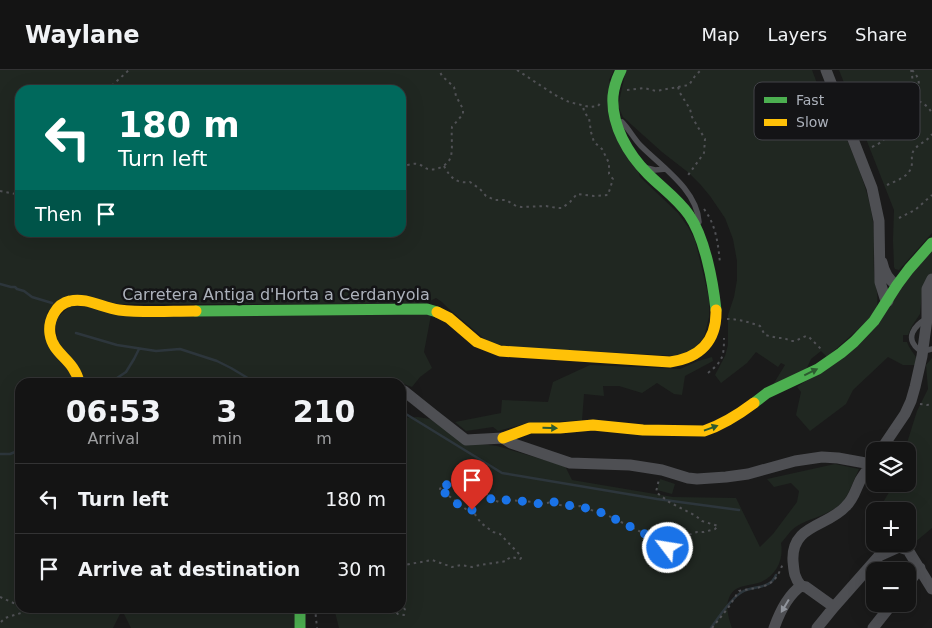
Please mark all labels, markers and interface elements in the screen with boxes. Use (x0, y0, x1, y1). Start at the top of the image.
text: Waylane (25, 21, 140, 49)
text: Map (701, 24, 739, 45)
text: Layers (767, 24, 827, 45)
text: Share (855, 24, 907, 45)
legend (754, 82, 920, 140)
text: Fast (796, 92, 825, 108)
icon: left (35, 105, 100, 170)
text: 180 m (118, 105, 240, 145)
text: Slow (796, 114, 829, 130)
text: Turn left (118, 146, 207, 171)
icon: arrive (92, 200, 120, 228)
text: Then (35, 203, 82, 225)
street label: Carretera Antiga d'Horta a Cerdanyola (122, 285, 430, 304)
one-way arrow (804, 367, 819, 376)
text: 06:53 (66, 394, 161, 429)
text: 3 (216, 394, 237, 429)
text: 210 (293, 394, 355, 429)
one-way arrow (542, 424, 558, 432)
one-way arrow (704, 424, 719, 432)
text: Arrival (87, 429, 139, 448)
text: min (212, 429, 242, 448)
text: m (316, 429, 332, 448)
map controls (866, 442, 916, 612)
button: layers (866, 442, 916, 492)
pin (451, 459, 493, 510)
icon: arrive (458, 466, 486, 494)
icon: left (35, 485, 63, 513)
text: Turn left (78, 488, 169, 510)
text: 180 m (325, 488, 386, 510)
button: + (866, 502, 916, 552)
position arrow (641, 521, 693, 573)
icon: arrive (35, 555, 63, 583)
text: Arrive at destination (78, 558, 300, 580)
text: 30 m (337, 558, 386, 580)
button: − (866, 562, 916, 612)
one-way arrow (781, 599, 790, 612)

